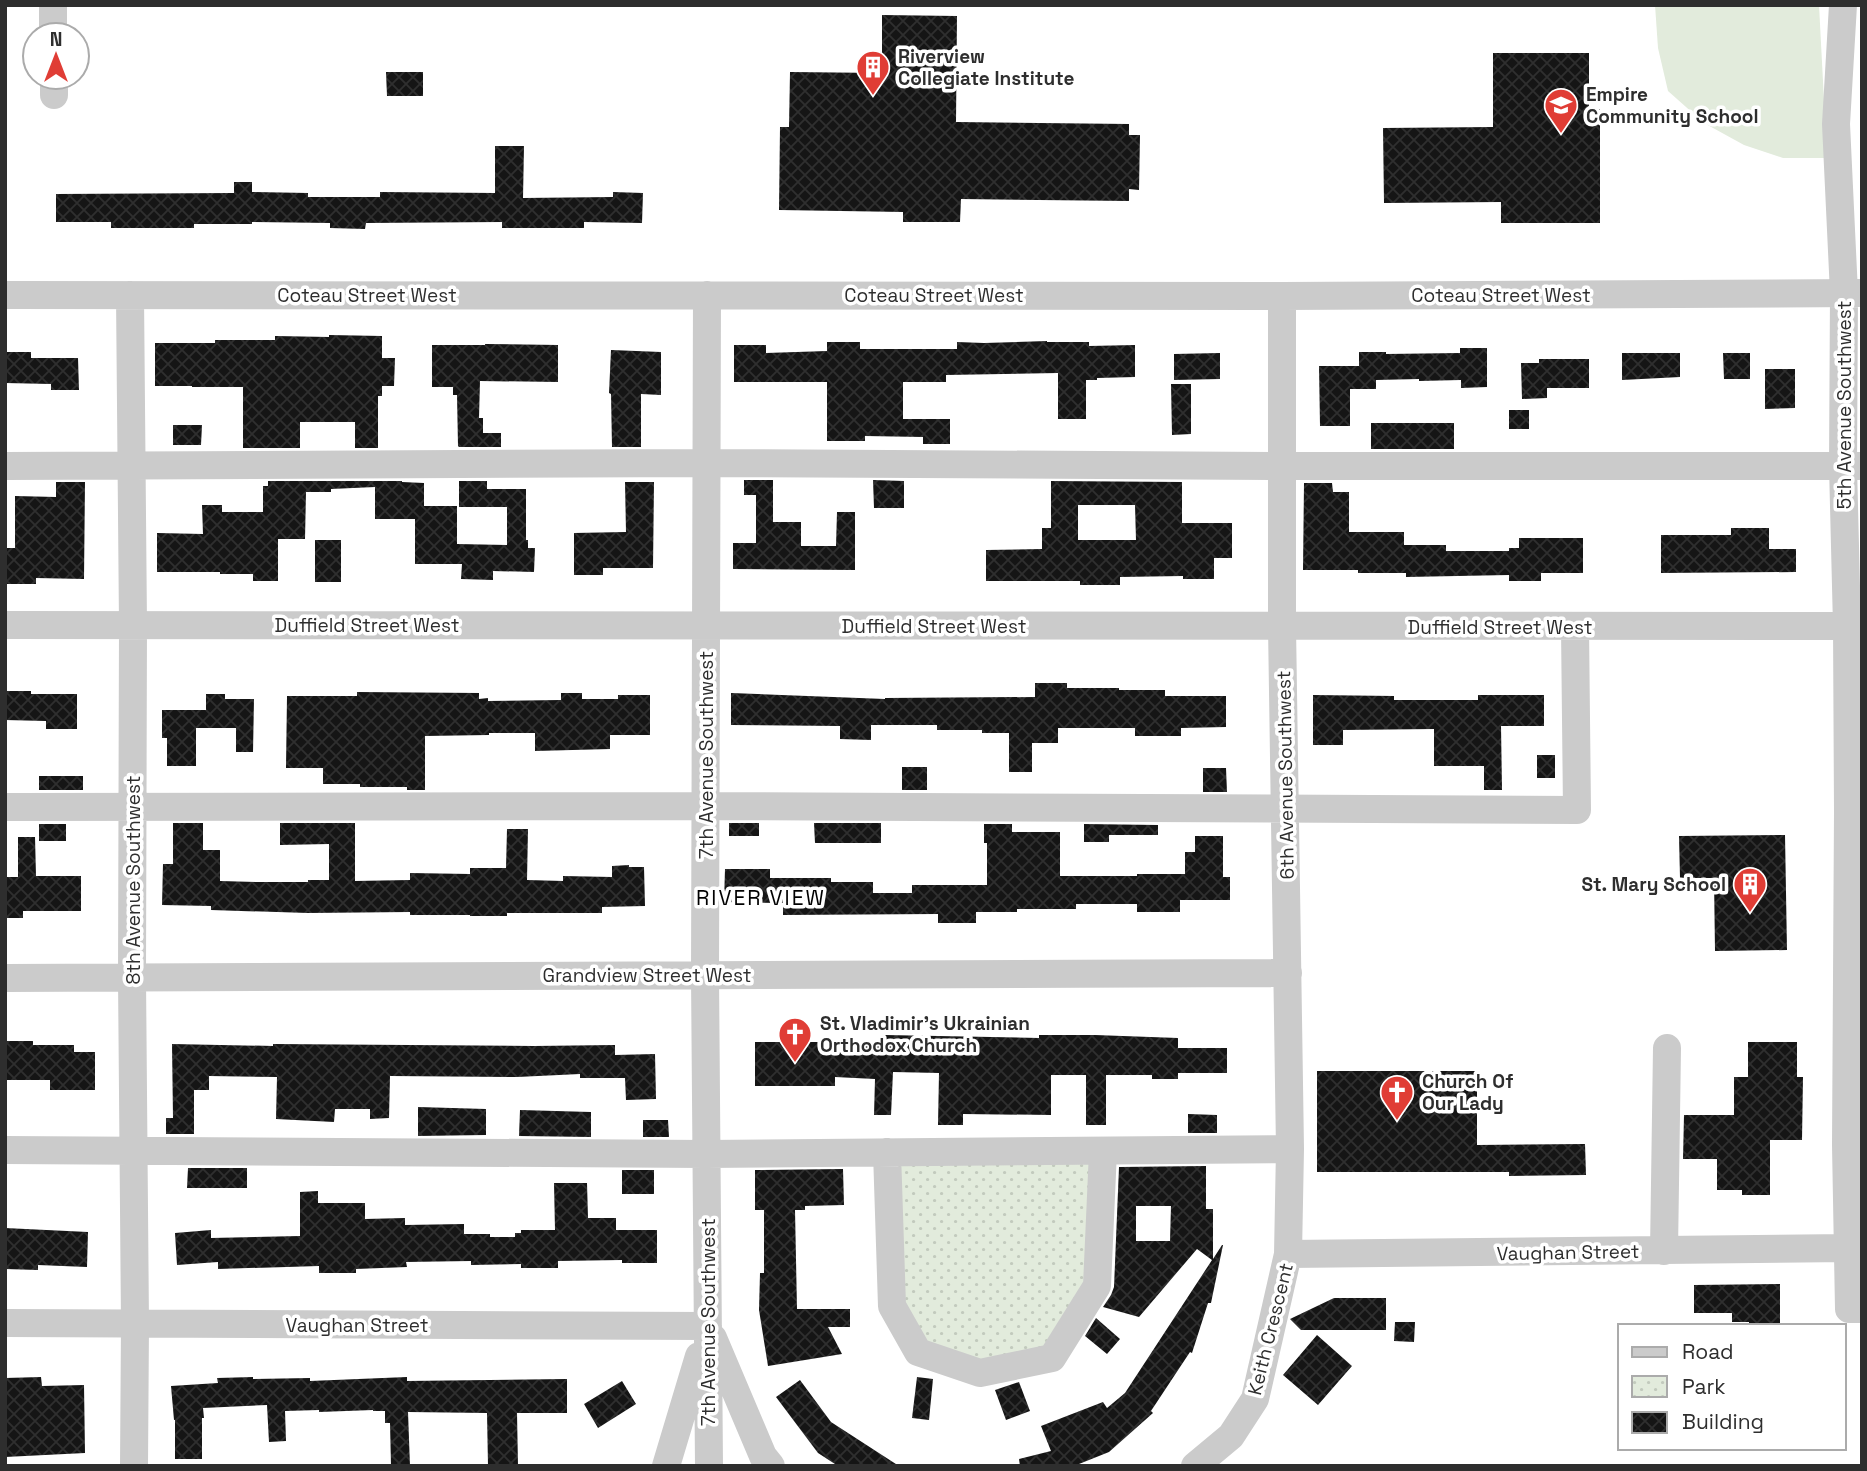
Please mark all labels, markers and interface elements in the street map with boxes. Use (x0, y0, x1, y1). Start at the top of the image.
north arrow (21, 21, 91, 91)
text: N (50, 27, 62, 52)
place label: Riverview Collegiate Institute (898, 44, 1074, 91)
building icon: Riverview Collegiate Institute (854, 48, 892, 97)
place label: Empire Community School (1586, 82, 1758, 129)
school or university icon: Empire Community School (1542, 86, 1580, 135)
street label: Coteau Street West (277, 283, 457, 308)
street label: Coteau Street West (844, 283, 1024, 308)
street label: Coteau Street West (1411, 283, 1591, 308)
street label: 5th Avenue Southwest (1832, 301, 1857, 509)
street label: Duffield Street West (275, 613, 459, 638)
street label: Duffield Street West (842, 614, 1026, 639)
street label: Duffield Street West (1408, 615, 1592, 640)
street label: 7th Avenue Southwest (694, 651, 719, 859)
street label: 6th Avenue Southwest (1271, 670, 1300, 880)
street label: 8th Avenue Southwest (121, 776, 146, 984)
building icon: St. Mary School (1731, 865, 1769, 914)
place label: St. Mary School (1581, 872, 1726, 897)
district label: RIVER VIEW (696, 884, 826, 911)
street label: Grandview Street West (542, 963, 752, 988)
place label: St. Vladimir's Ukrainian Orthodox Church (820, 1011, 1030, 1058)
church icon: St. Vladimir's Ukrainian Orthodox Church (776, 1015, 814, 1064)
place label: Church Of Our Lady (1422, 1069, 1513, 1116)
church icon: Church Of Our Lady (1378, 1073, 1416, 1122)
street label: 7th Avenue Southwest (696, 1218, 721, 1426)
street label: Vaughan Street (1496, 1239, 1640, 1266)
street label: Keith Crescent (1242, 1260, 1299, 1398)
street label: Vaughan Street (286, 1313, 428, 1338)
legend (1618, 1324, 1846, 1450)
text: Road (1682, 1338, 1734, 1365)
text: Park (1682, 1373, 1726, 1400)
text: Building (1682, 1408, 1764, 1435)

